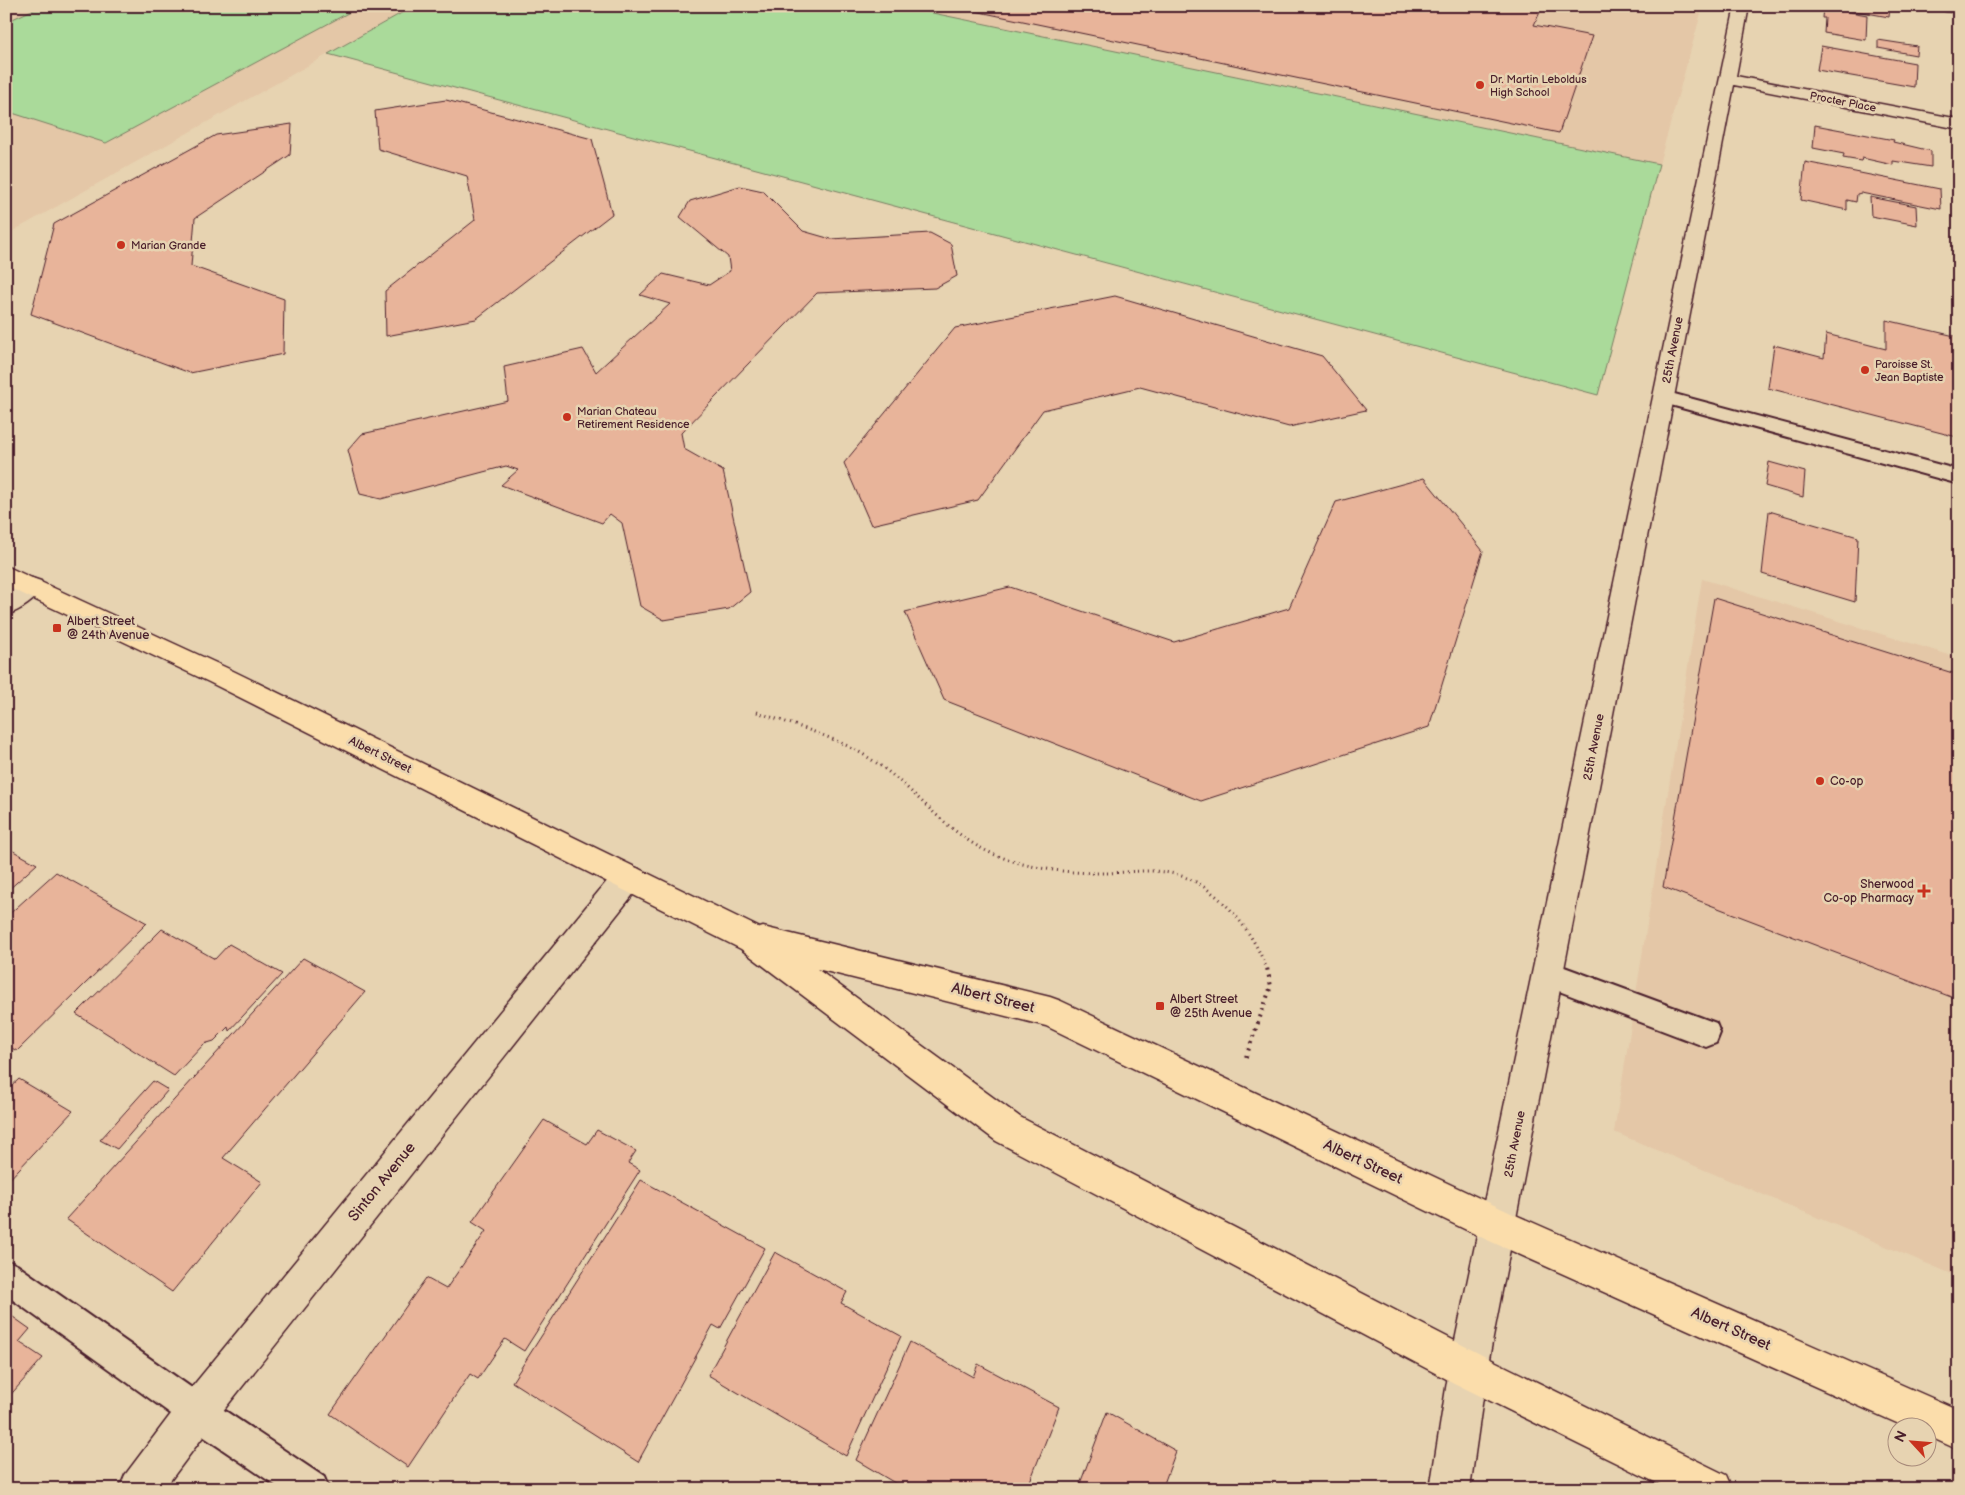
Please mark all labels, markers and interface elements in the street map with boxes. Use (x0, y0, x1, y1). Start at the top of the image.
place label: Dr. Martin Leboldus High School (1490, 73, 1587, 99)
marker: Dr. Martin Leboldus High School (1474, 79, 1486, 91)
street label: Procter Place (1809, 89, 1878, 115)
marker: Marian Grande (115, 239, 127, 251)
place label: Marian Grande (131, 239, 206, 252)
street label: 25th Avenue (1659, 315, 1687, 385)
place label: Paroisse St. Jean Baptiste (1875, 358, 1944, 384)
marker: Paroisse St. Jean Baptiste (1859, 364, 1871, 376)
place label: Marian Chateau Retirement Residence (577, 405, 690, 431)
marker: Marian Chateau Retirement Residence (561, 411, 573, 423)
place label: Albert Street @ 24th Avenue (67, 614, 149, 643)
marker: Albert Street @ 24th Avenue (51, 622, 63, 634)
street label: 25th Avenue (1580, 712, 1608, 782)
street label: Albert Street (346, 733, 414, 777)
place label: Co-op (1830, 774, 1864, 789)
marker: Co-op (1814, 775, 1826, 787)
place label: Sherwood Co-op Pharmacy (1823, 877, 1915, 906)
marker: Sherwood Co-op Pharmacy (1918, 885, 1930, 897)
street label: Albert Street (949, 979, 1037, 1018)
place label: Albert Street @ 25th Avenue (1170, 992, 1252, 1021)
marker: Albert Street @ 25th Avenue (1154, 1000, 1166, 1012)
street label: 25th Avenue (1501, 1109, 1529, 1179)
street label: Albert Street (1320, 1135, 1406, 1189)
street label: Sinton Avenue (344, 1138, 420, 1226)
street label: Albert Street (1688, 1303, 1774, 1355)
north arrow (1888, 1418, 1938, 1468)
text: N (1891, 1428, 1911, 1445)

